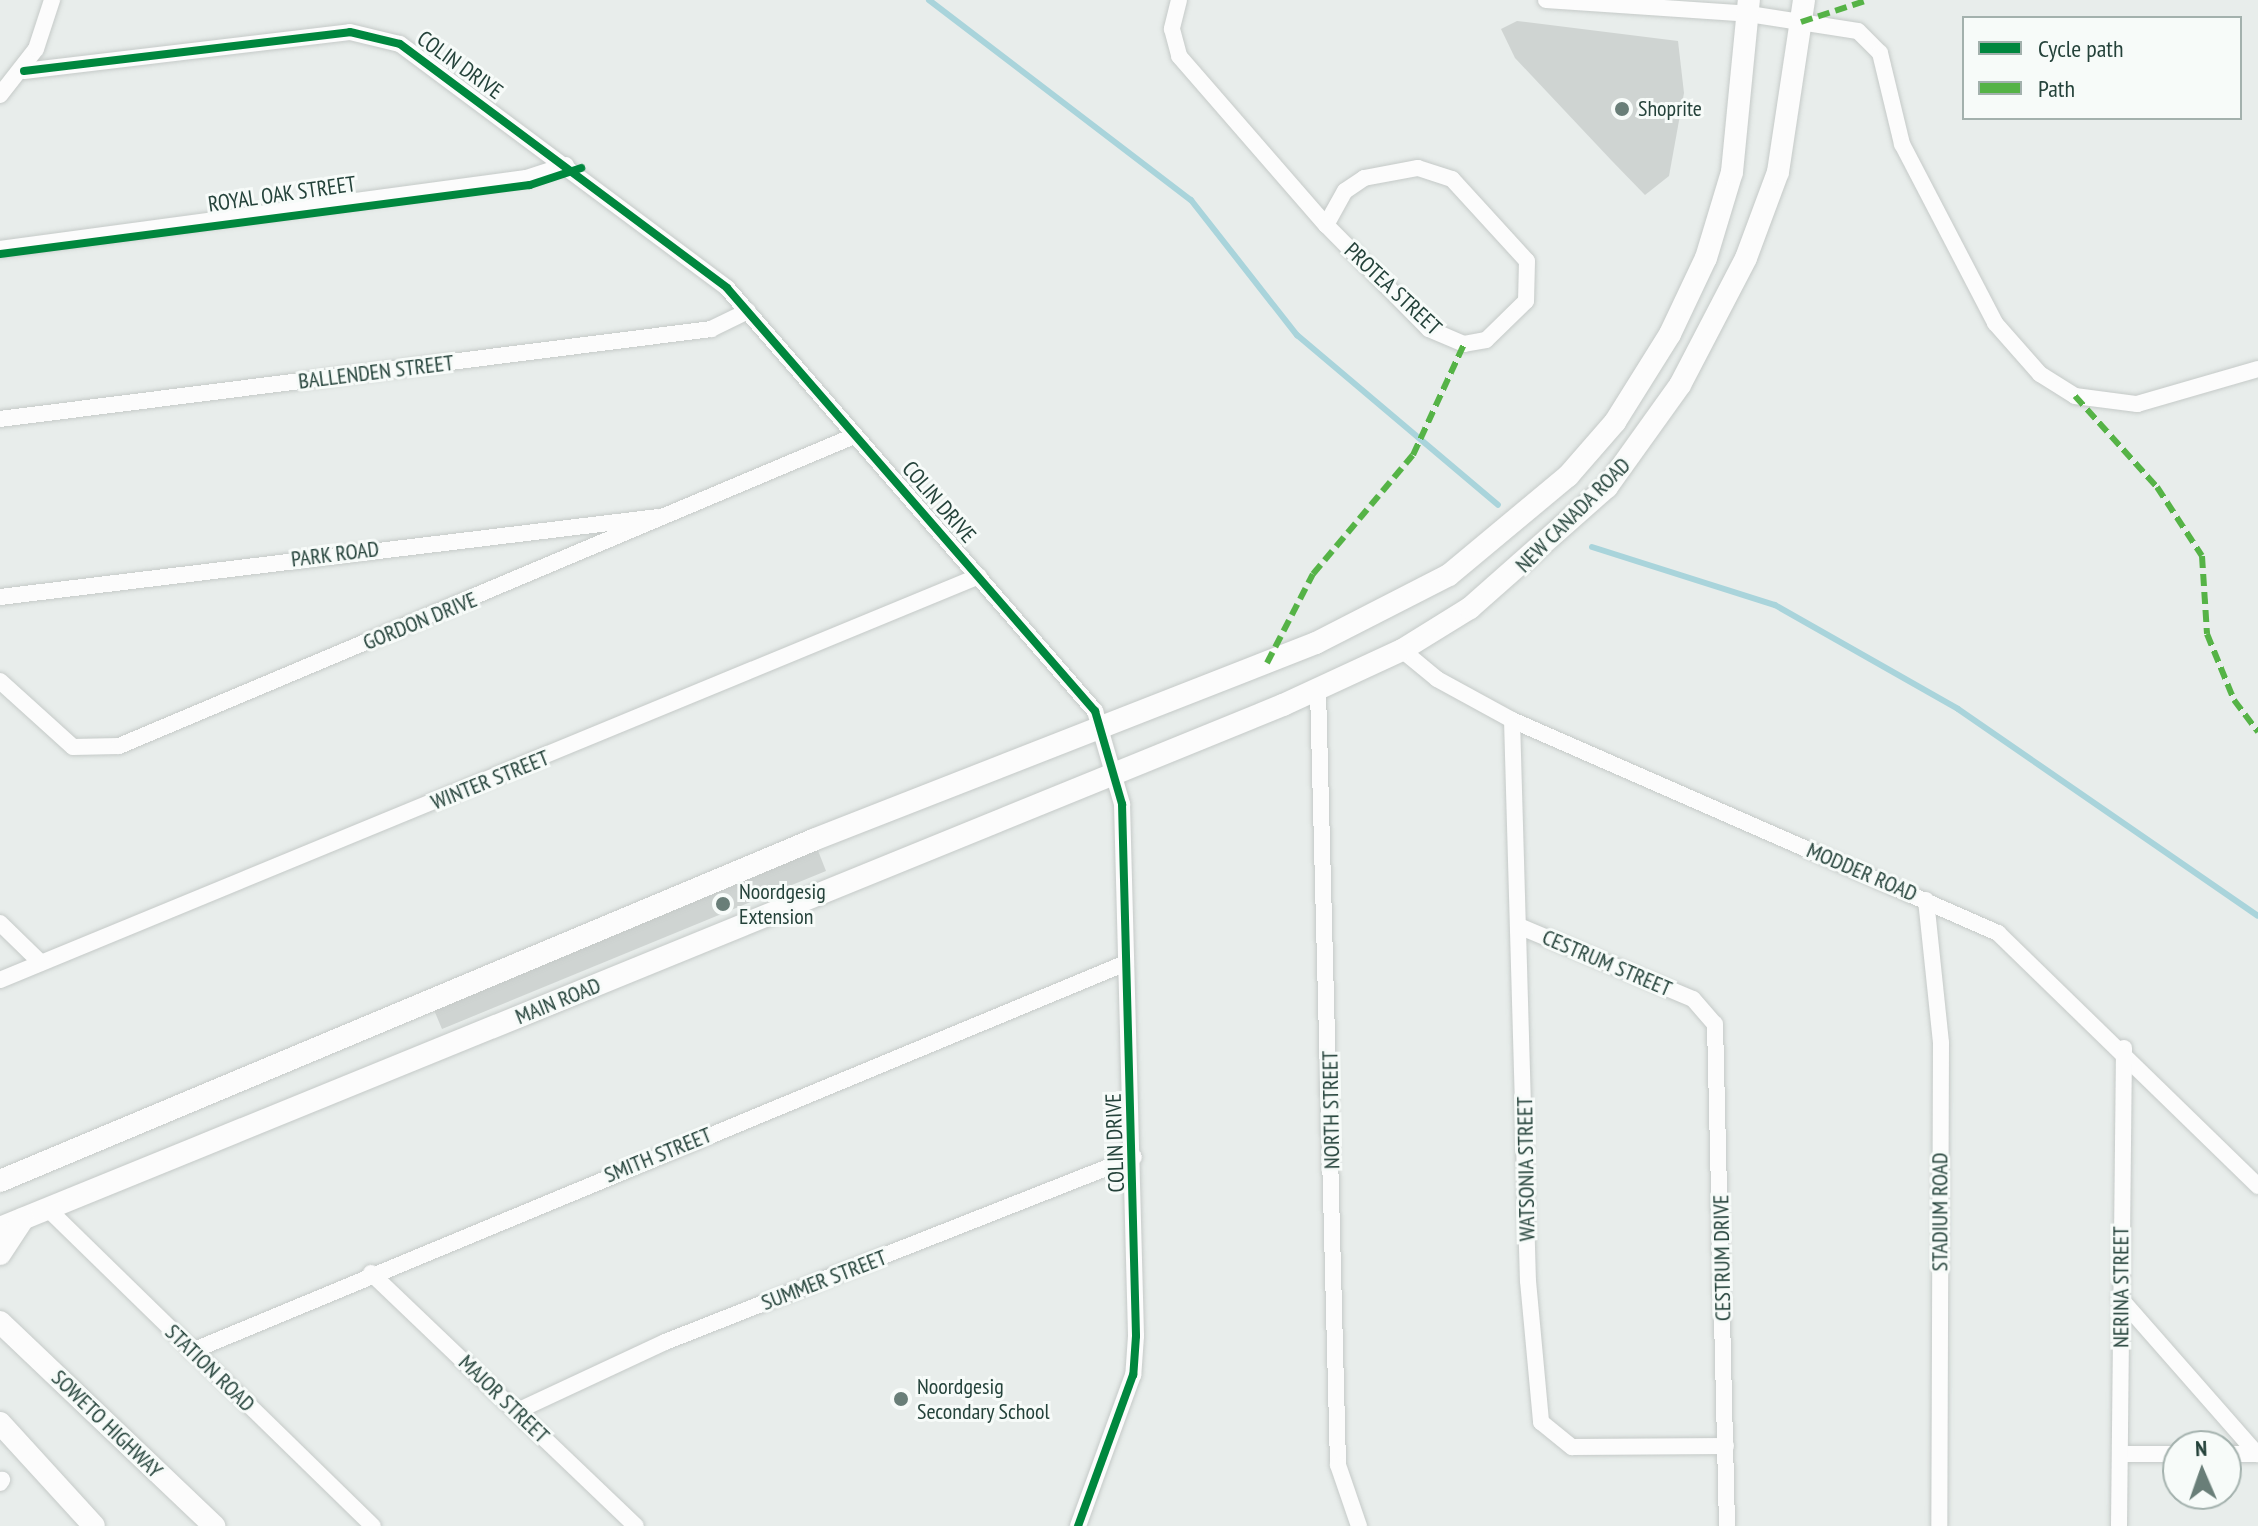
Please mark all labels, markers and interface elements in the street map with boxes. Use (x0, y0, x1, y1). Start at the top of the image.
legend (1962, 16, 2242, 120)
street label: COLIN DRIVE (412, 25, 508, 105)
text: Cycle path (2038, 33, 2124, 64)
text: Path (2038, 73, 2075, 104)
place label: Shoprite (1638, 96, 1702, 122)
marker: Shoprite (1613, 100, 1631, 118)
street label: ROYAL OAK STREET (206, 170, 358, 218)
street label: PROTEA STREET (1339, 237, 1447, 341)
street label: BALLENDEN STREET (297, 349, 455, 395)
street label: NEW CANADA ROAD (1510, 452, 1636, 578)
street label: COLIN DRIVE (896, 456, 982, 548)
street label: PARK ROAD (289, 535, 381, 573)
street label: GORDON DRIVE (359, 586, 481, 656)
street label: WINTER STREET (427, 744, 553, 816)
street label: MODDER ROAD (1803, 837, 1921, 907)
place label: Noordgesig Extension (739, 878, 826, 930)
marker: Noordgesig Extension (714, 895, 732, 913)
street label: CESTRUM STREET (1538, 924, 1676, 1002)
street label: MAIN ROAD (512, 972, 604, 1030)
street label: NORTH STREET (1317, 1051, 1345, 1169)
street label: COLIN DRIVE (1100, 1093, 1130, 1193)
street label: WATSONIA STREET (1512, 1096, 1540, 1242)
street label: SMITH STREET (600, 1122, 716, 1188)
street label: STADIUM ROAD (1927, 1153, 1953, 1271)
street label: CESTRUM DRIVE (1708, 1195, 1736, 1321)
street label: NERINA STREET (2108, 1226, 2134, 1348)
street label: SUMMER STREET (758, 1244, 890, 1316)
street label: STATION ROAD (160, 1319, 260, 1417)
street label: MAJOR STREET (453, 1349, 555, 1449)
street label: SOWETO HIGHWAY (46, 1364, 168, 1484)
place label: Noordgesig Secondary School (917, 1373, 1050, 1424)
marker: Noordgesig Secondary School (892, 1390, 910, 1408)
north arrow (2162, 1430, 2242, 1510)
text: N (2195, 1434, 2208, 1462)

